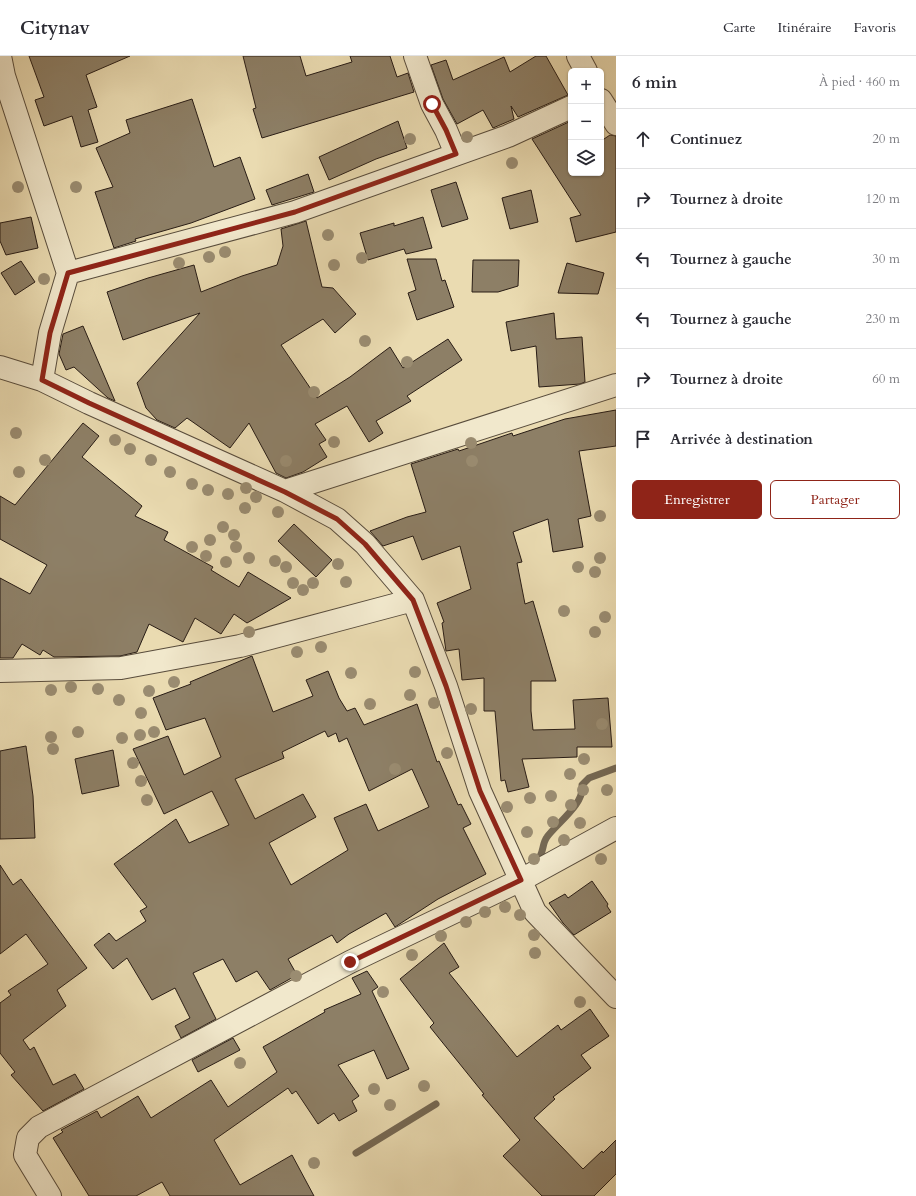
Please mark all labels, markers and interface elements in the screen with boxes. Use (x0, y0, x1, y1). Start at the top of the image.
text: Citynav (20, 15, 90, 41)
text: Carte (723, 18, 756, 37)
text: Itinéraire (778, 18, 832, 37)
text: Favoris (854, 18, 896, 37)
map controls (568, 68, 604, 176)
button: + (568, 68, 604, 104)
text: 6 min (632, 71, 677, 94)
text: À pied · 460 m (819, 73, 900, 91)
route start (423, 95, 441, 113)
button: − (568, 104, 604, 140)
icon: ahead (632, 128, 654, 150)
text: Continuez (670, 129, 742, 149)
text: 20 m (872, 130, 900, 148)
button: layers (568, 140, 604, 176)
icon: right (632, 188, 654, 210)
text: Tournez à droite (670, 189, 783, 209)
text: 120 m (866, 190, 900, 208)
icon: left (632, 248, 654, 270)
text: Tournez à gauche (670, 249, 792, 269)
text: 30 m (872, 250, 900, 268)
icon: left (632, 308, 654, 330)
text: Tournez à gauche (670, 309, 792, 329)
text: 230 m (866, 310, 900, 328)
icon: right (632, 368, 654, 390)
text: Tournez à droite (670, 369, 783, 389)
text: 60 m (872, 370, 900, 388)
icon: arrive (632, 428, 654, 450)
text: Arrivée à destination (670, 429, 813, 449)
button: Enregistrer (632, 480, 762, 519)
button: Partager (770, 480, 900, 519)
route end (341, 953, 359, 971)

